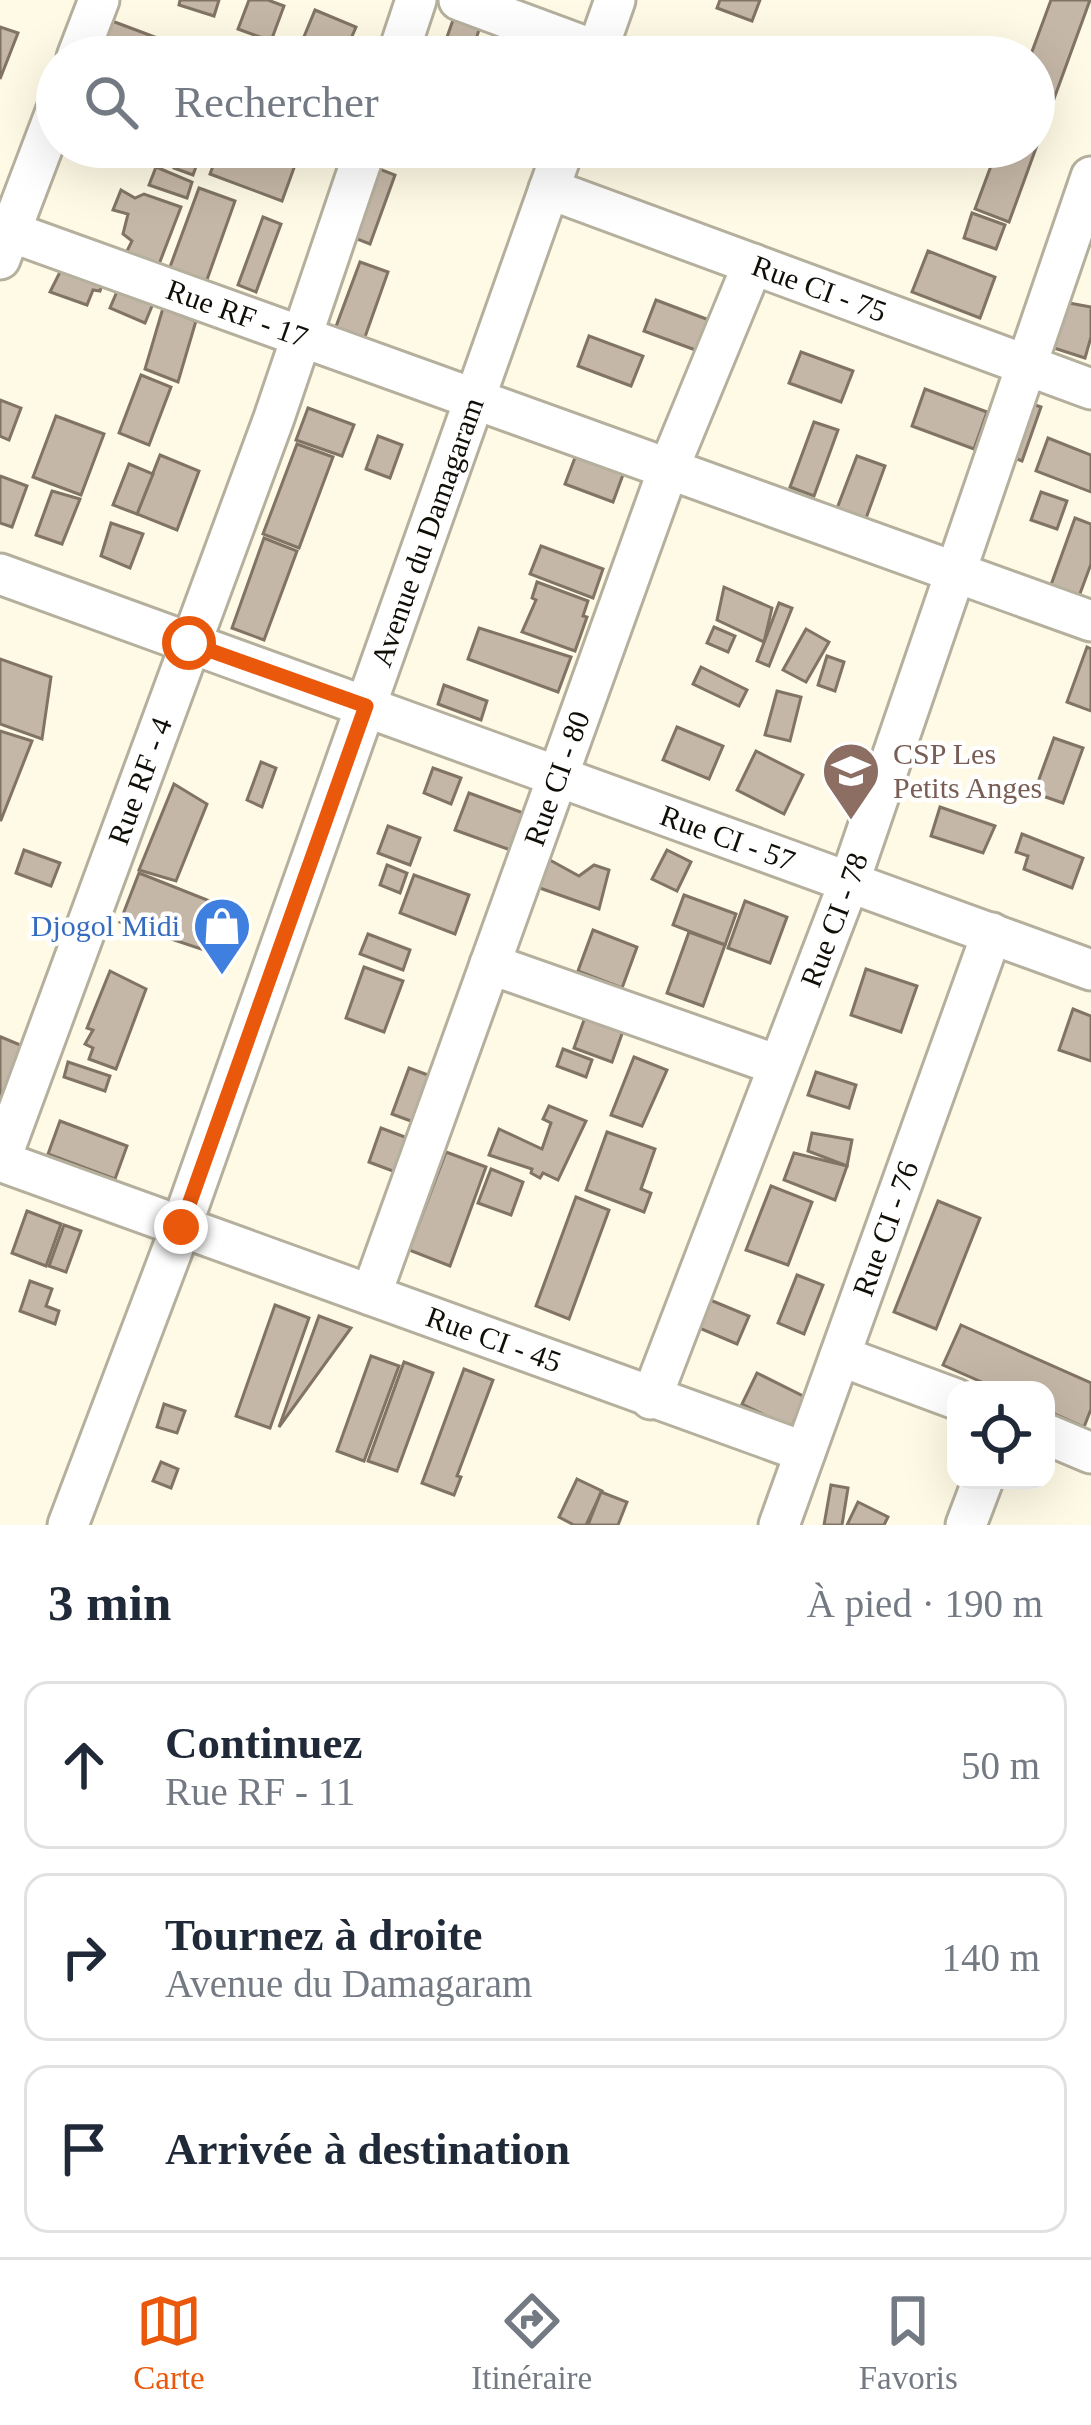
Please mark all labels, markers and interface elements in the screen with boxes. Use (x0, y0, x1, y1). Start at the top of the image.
search box (36, 36, 1055, 168)
icon: search (78, 69, 144, 135)
text: Rechercher (174, 77, 379, 127)
street label: Rue CI - 75 (748, 248, 891, 328)
street label: Rue RF - 17 (162, 272, 312, 353)
street label: Avenue du Damagaram (364, 393, 490, 671)
route start (162, 616, 216, 670)
street label: Rue CI - 80 (517, 706, 596, 850)
street label: Rue RF - 4 (101, 713, 178, 849)
place label: CSP Les Petits Anges (893, 737, 1042, 804)
school or university icon: CSP Les Petits Anges (820, 740, 882, 822)
street label: Rue CI - 57 (656, 798, 800, 877)
street label: Rue CI - 78 (794, 848, 874, 991)
shop icon: Djogol Midi (191, 895, 253, 977)
place label: Djogol Midi (31, 909, 180, 942)
street label: Rue CI - 76 (846, 1157, 925, 1300)
route end (154, 1200, 208, 1254)
street label: Rue CI - 45 (422, 1300, 566, 1378)
map controls (947, 1381, 1055, 1489)
button: locate (947, 1381, 1055, 1489)
text: 3 min (48, 1575, 171, 1631)
text: À pied · 190 m (807, 1582, 1043, 1625)
text: Continuez (165, 1718, 363, 1768)
icon: ahead (51, 1732, 117, 1798)
text: 50 m (961, 1744, 1040, 1787)
text: Rue RF - 11 (165, 1770, 355, 1813)
text: Tournez à droite (165, 1910, 483, 1960)
icon: right (51, 1924, 117, 1990)
text: 140 m (941, 1936, 1040, 1979)
text: Avenue du Damagaram (165, 1962, 532, 2005)
icon: arrive (51, 2116, 117, 2182)
text: Arrivée à destination (165, 2124, 570, 2174)
tab: Carte (133, 2288, 205, 2397)
tab: Itinéraire (471, 2288, 592, 2397)
tab: Favoris (859, 2288, 958, 2397)

